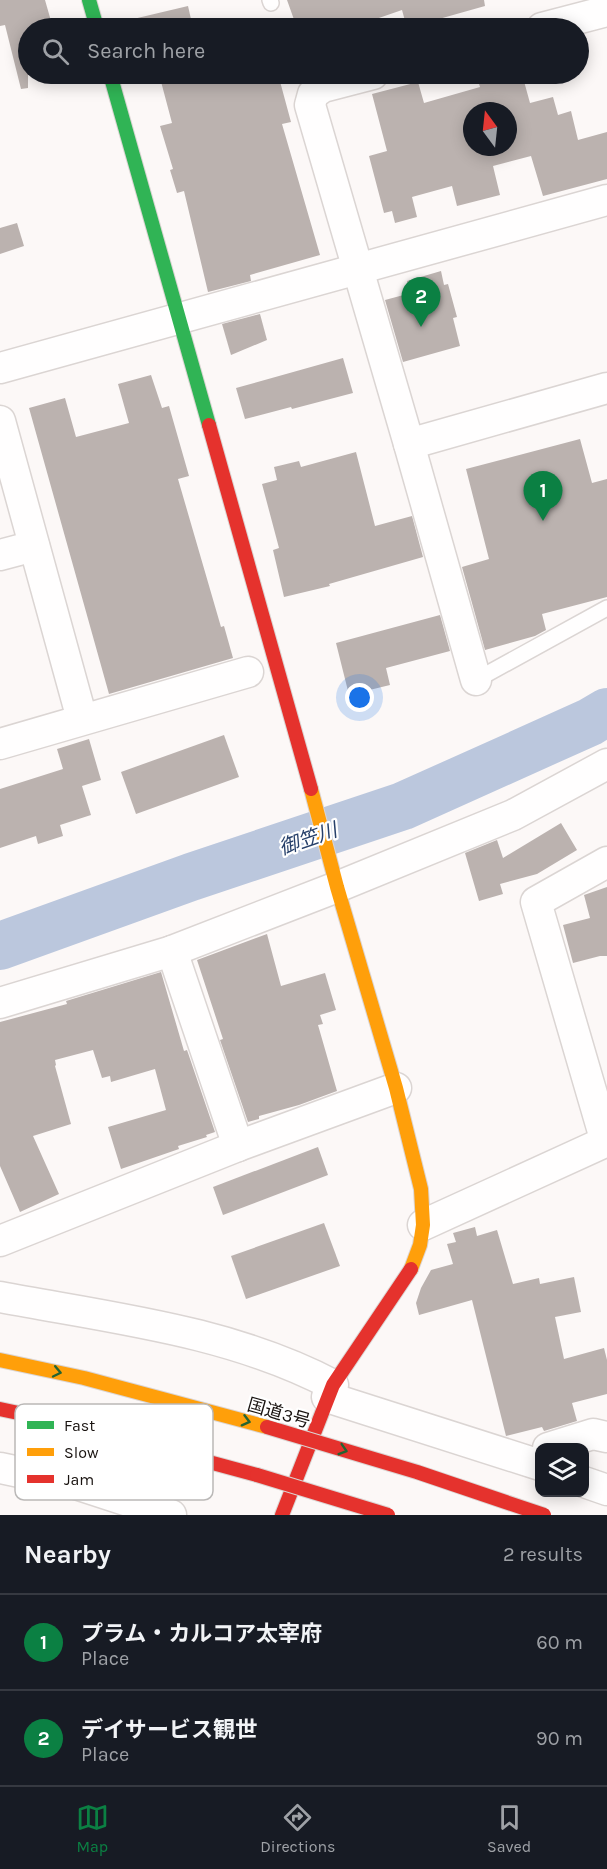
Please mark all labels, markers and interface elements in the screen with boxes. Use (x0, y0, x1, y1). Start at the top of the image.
search box (18, 18, 589, 84)
icon: search (39, 35, 72, 68)
text: Search here (87, 38, 205, 64)
north arrow (463, 102, 517, 156)
pin: 2 (402, 278, 440, 327)
pin: 1 (524, 472, 562, 521)
your location (345, 683, 374, 712)
water label: 御笠川 (276, 818, 342, 860)
one-way arrow (52, 1365, 62, 1378)
street label: 国道3号 (245, 1394, 313, 1432)
legend (15, 1404, 213, 1500)
one-way arrow (241, 1414, 251, 1427)
text: Fast (64, 1416, 95, 1435)
text: Slow (64, 1443, 99, 1462)
one-way arrow (337, 1443, 348, 1455)
map controls (535, 1443, 589, 1497)
button: layers (535, 1443, 589, 1497)
text: Jam (64, 1470, 94, 1489)
text: Nearby (24, 1539, 111, 1570)
text: 2 results (503, 1543, 583, 1566)
text: プラム・カルコア太宰府 (81, 1621, 322, 1647)
text: 1 (40, 1631, 47, 1654)
text: 60 m (536, 1631, 583, 1654)
text: Place (81, 1647, 129, 1670)
text: デイサービス観世 (81, 1717, 257, 1743)
text: 2 (37, 1727, 50, 1750)
text: 90 m (536, 1727, 583, 1750)
text: Place (81, 1743, 129, 1766)
tab: Map (76, 1801, 109, 1856)
tab: Directions (260, 1801, 335, 1856)
tab: Saved (487, 1801, 531, 1856)

